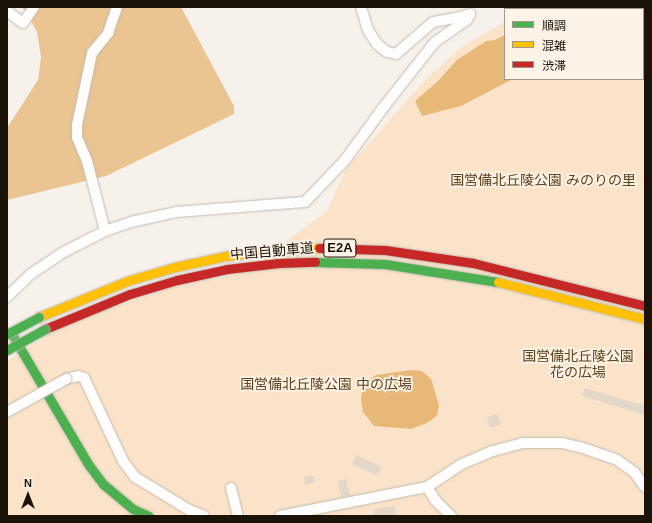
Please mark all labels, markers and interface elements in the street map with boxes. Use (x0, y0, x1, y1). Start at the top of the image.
legend (504, 8, 644, 80)
text: 順調 (542, 19, 566, 33)
text: 混雑 (542, 39, 566, 53)
text: 渋滞 (542, 59, 566, 73)
park label: 国営備北丘陵公園 みのりの里 (450, 172, 636, 188)
road number: E2A (323, 237, 357, 259)
street label: 中国自動車道 (229, 239, 315, 263)
park label: 国営備北丘陵公園 花の広場 (522, 348, 634, 380)
park label: 国営備北丘陵公園 中の広場 (240, 376, 412, 392)
north arrow (8, 475, 48, 515)
text: N (24, 477, 32, 489)

